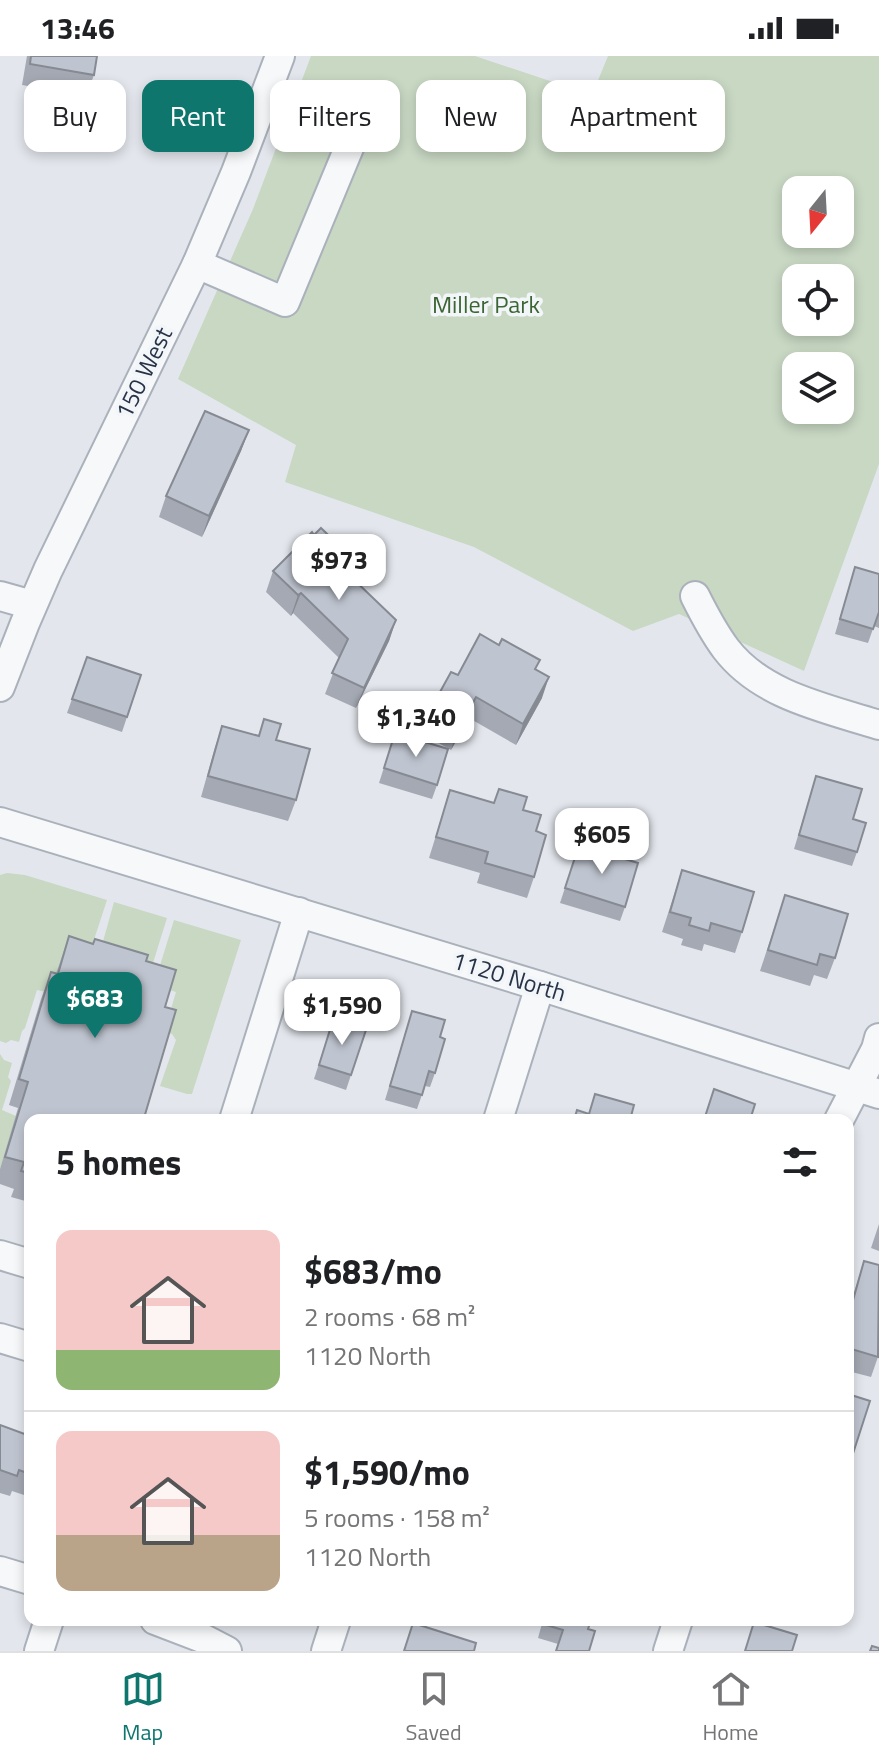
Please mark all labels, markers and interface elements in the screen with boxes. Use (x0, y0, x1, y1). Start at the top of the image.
text: 13:46 (40, 5, 115, 51)
chip: Buy (24, 80, 126, 152)
chip: Rent (142, 80, 254, 152)
chip: Filters (270, 80, 400, 152)
chip: New (416, 80, 526, 152)
chip: Apartment (542, 80, 725, 152)
north arrow (782, 176, 854, 248)
map controls (782, 176, 854, 424)
button: locate (782, 264, 854, 336)
park label: Miller Park (432, 286, 541, 322)
street label: 150 West (105, 320, 181, 425)
button: layers (782, 352, 854, 424)
pin: $973 (292, 534, 386, 602)
text: $973 (310, 540, 368, 579)
pin: $1,340 (351, 691, 481, 759)
text: $1,340 (376, 697, 456, 736)
pin: $605 (555, 808, 649, 876)
text: $605 (573, 814, 631, 853)
street label: 1120 North (448, 942, 571, 1010)
pin: $683 (48, 972, 142, 1040)
text: $683 (66, 978, 124, 1017)
pin: $1,590 (277, 979, 407, 1047)
text: $1,590 (302, 985, 382, 1024)
text: 5 homes (56, 1136, 181, 1188)
icon: filters (778, 1140, 822, 1184)
text: $683/mo (304, 1245, 442, 1297)
icon: home (120, 1262, 216, 1358)
text: 2 rooms · 68 m² (304, 1297, 475, 1336)
text: 1120 North (304, 1336, 431, 1375)
text: $1,590/mo (304, 1446, 470, 1498)
icon: home (120, 1463, 216, 1559)
text: 5 rooms · 158 m² (304, 1498, 490, 1537)
text: 1120 North (304, 1537, 431, 1576)
tab: Map (121, 1667, 165, 1749)
tab: Saved (406, 1667, 462, 1749)
tab: Home (703, 1667, 758, 1749)

